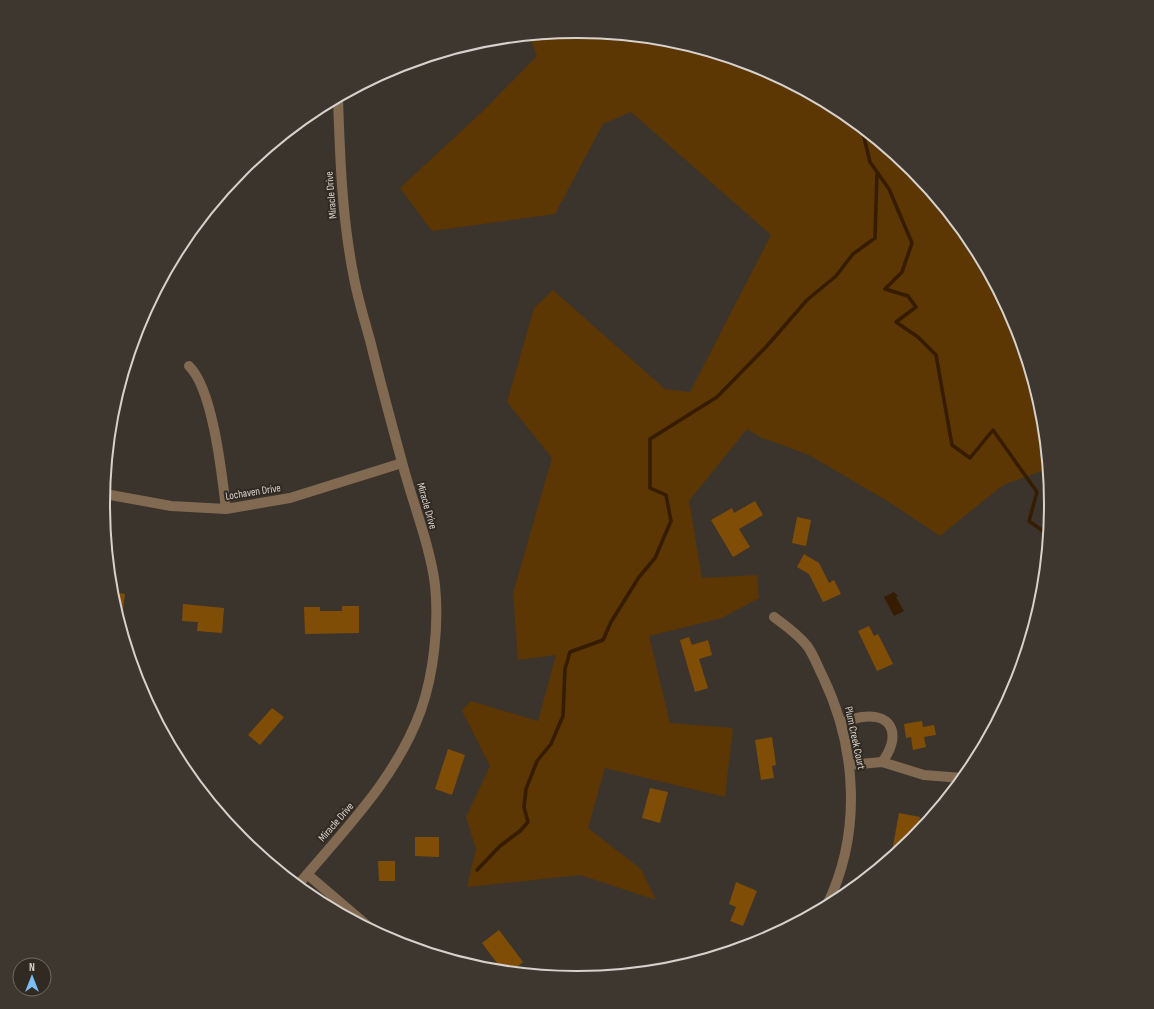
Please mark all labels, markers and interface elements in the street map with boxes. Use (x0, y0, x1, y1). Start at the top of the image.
street label: Miracle Drive (322, 171, 340, 219)
street label: Lochaven Drive (224, 481, 282, 503)
street label: Miracle Drive (414, 481, 440, 531)
street label: Plum Creek Court (842, 705, 868, 771)
street label: Miracle Drive (315, 800, 357, 844)
north arrow (12, 957, 52, 997)
text: N (29, 961, 35, 974)

